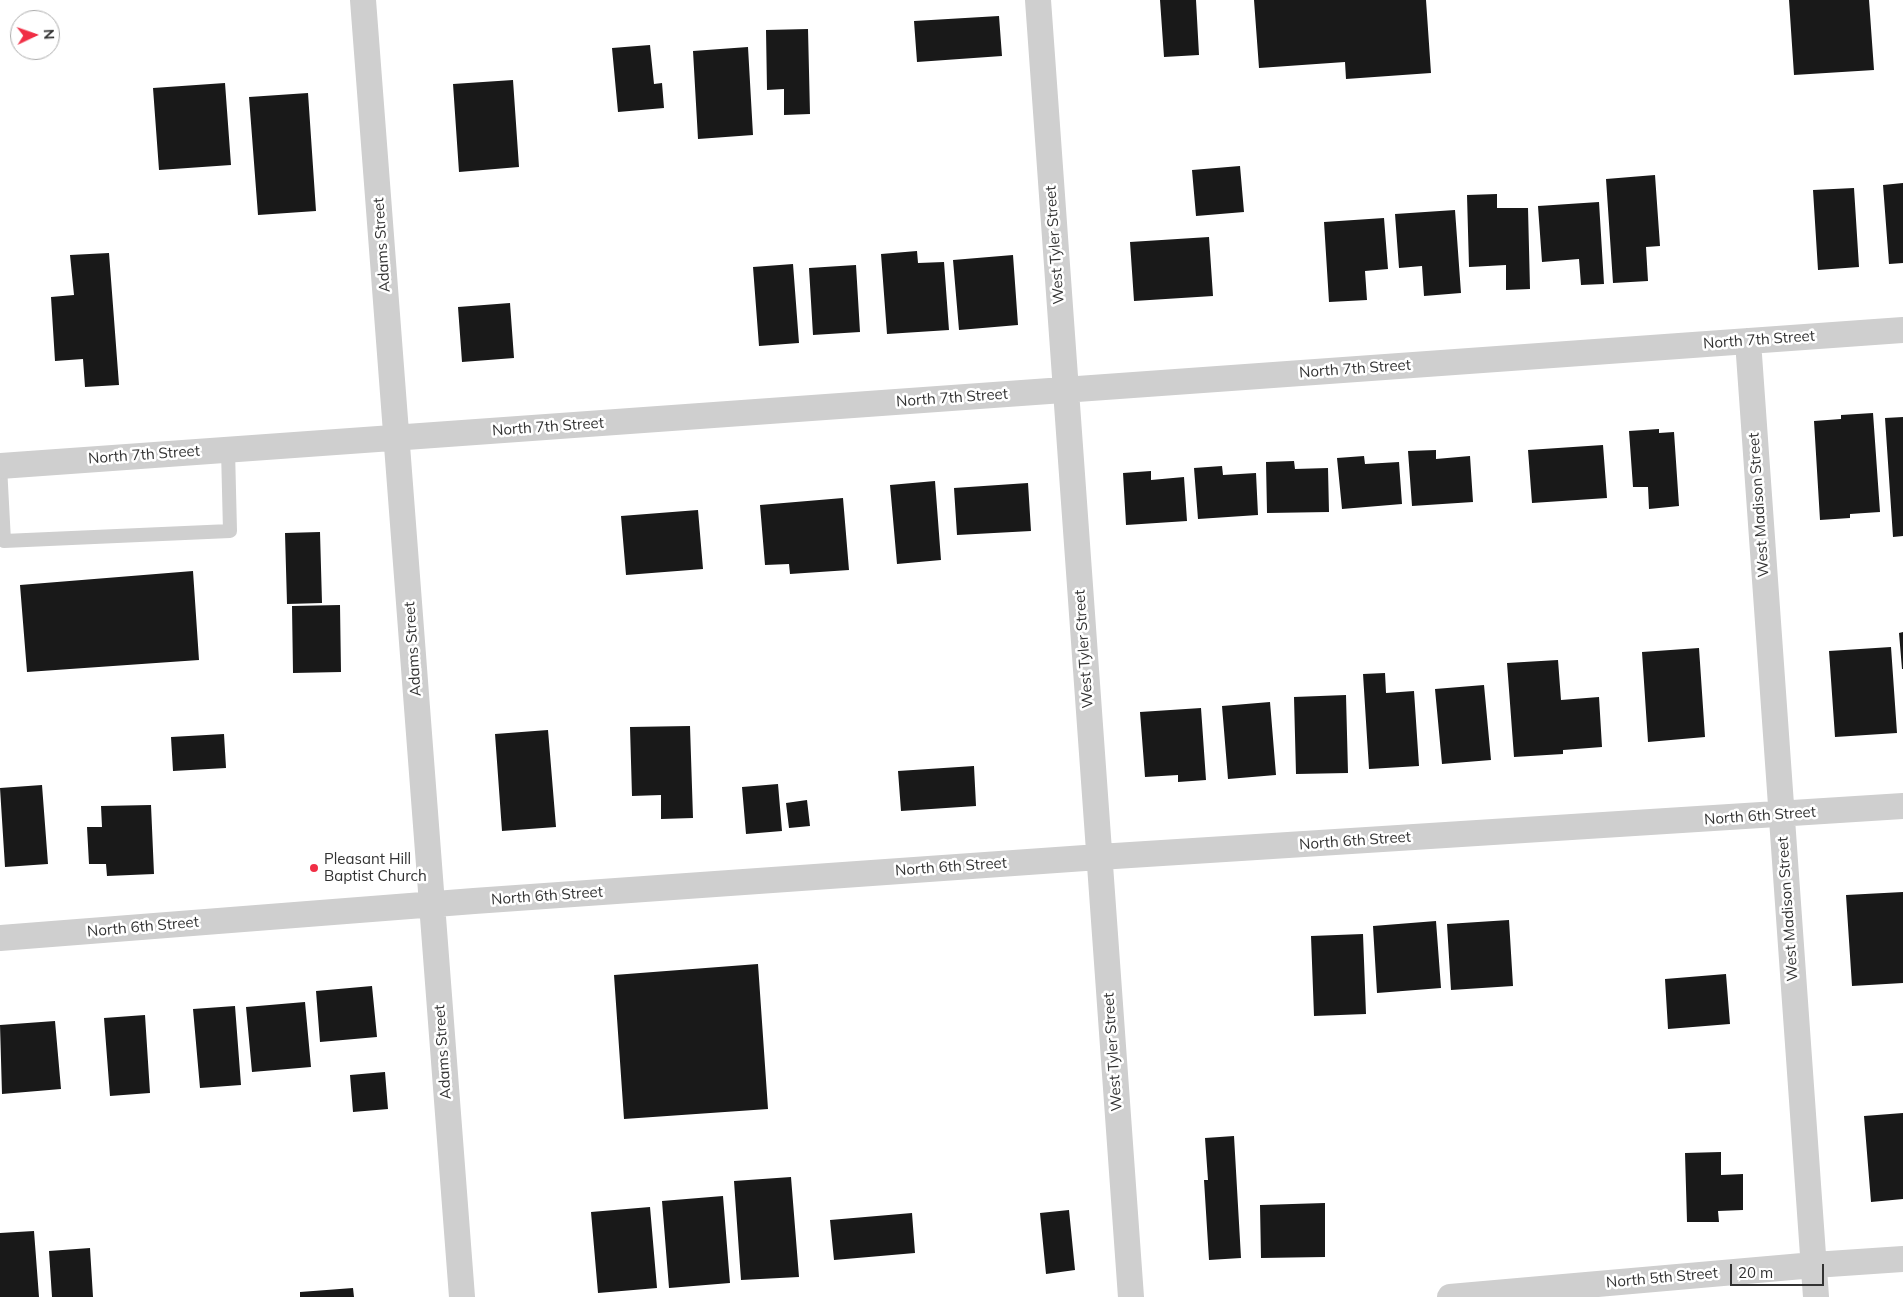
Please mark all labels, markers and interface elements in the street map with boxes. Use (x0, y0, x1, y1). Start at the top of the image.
north arrow (10, 10, 60, 60)
text: N (40, 29, 58, 40)
street label: West Tyler Street (1042, 185, 1068, 305)
street label: Adams Street (370, 197, 394, 293)
street label: North 7th Street (1703, 327, 1815, 353)
street label: North 7th Street (1299, 356, 1411, 382)
street label: North 7th Street (896, 385, 1008, 411)
street label: North 7th Street (492, 414, 604, 440)
street label: West Madison Street (1745, 432, 1773, 578)
street label: North 7th Street (88, 442, 200, 468)
street label: West Tyler Street (1071, 589, 1097, 709)
street label: Adams Street (401, 601, 425, 697)
street label: North 6th Street (1704, 803, 1816, 829)
street label: North 6th Street (1299, 828, 1411, 854)
street label: West Madison Street (1774, 836, 1802, 982)
place label: Pleasant Hill Baptist Church (324, 850, 427, 885)
street label: North 6th Street (895, 854, 1007, 880)
marker: Pleasant Hill Baptist Church (308, 862, 320, 874)
street label: North 6th Street (491, 883, 603, 909)
street label: North 6th Street (86, 913, 200, 941)
street label: West Tyler Street (1100, 992, 1126, 1112)
street label: Adams Street (431, 1004, 455, 1100)
scale bar (1733, 1254, 1827, 1286)
text: 20 m (1738, 1263, 1773, 1282)
street label: North 5th Street (1605, 1264, 1719, 1292)

